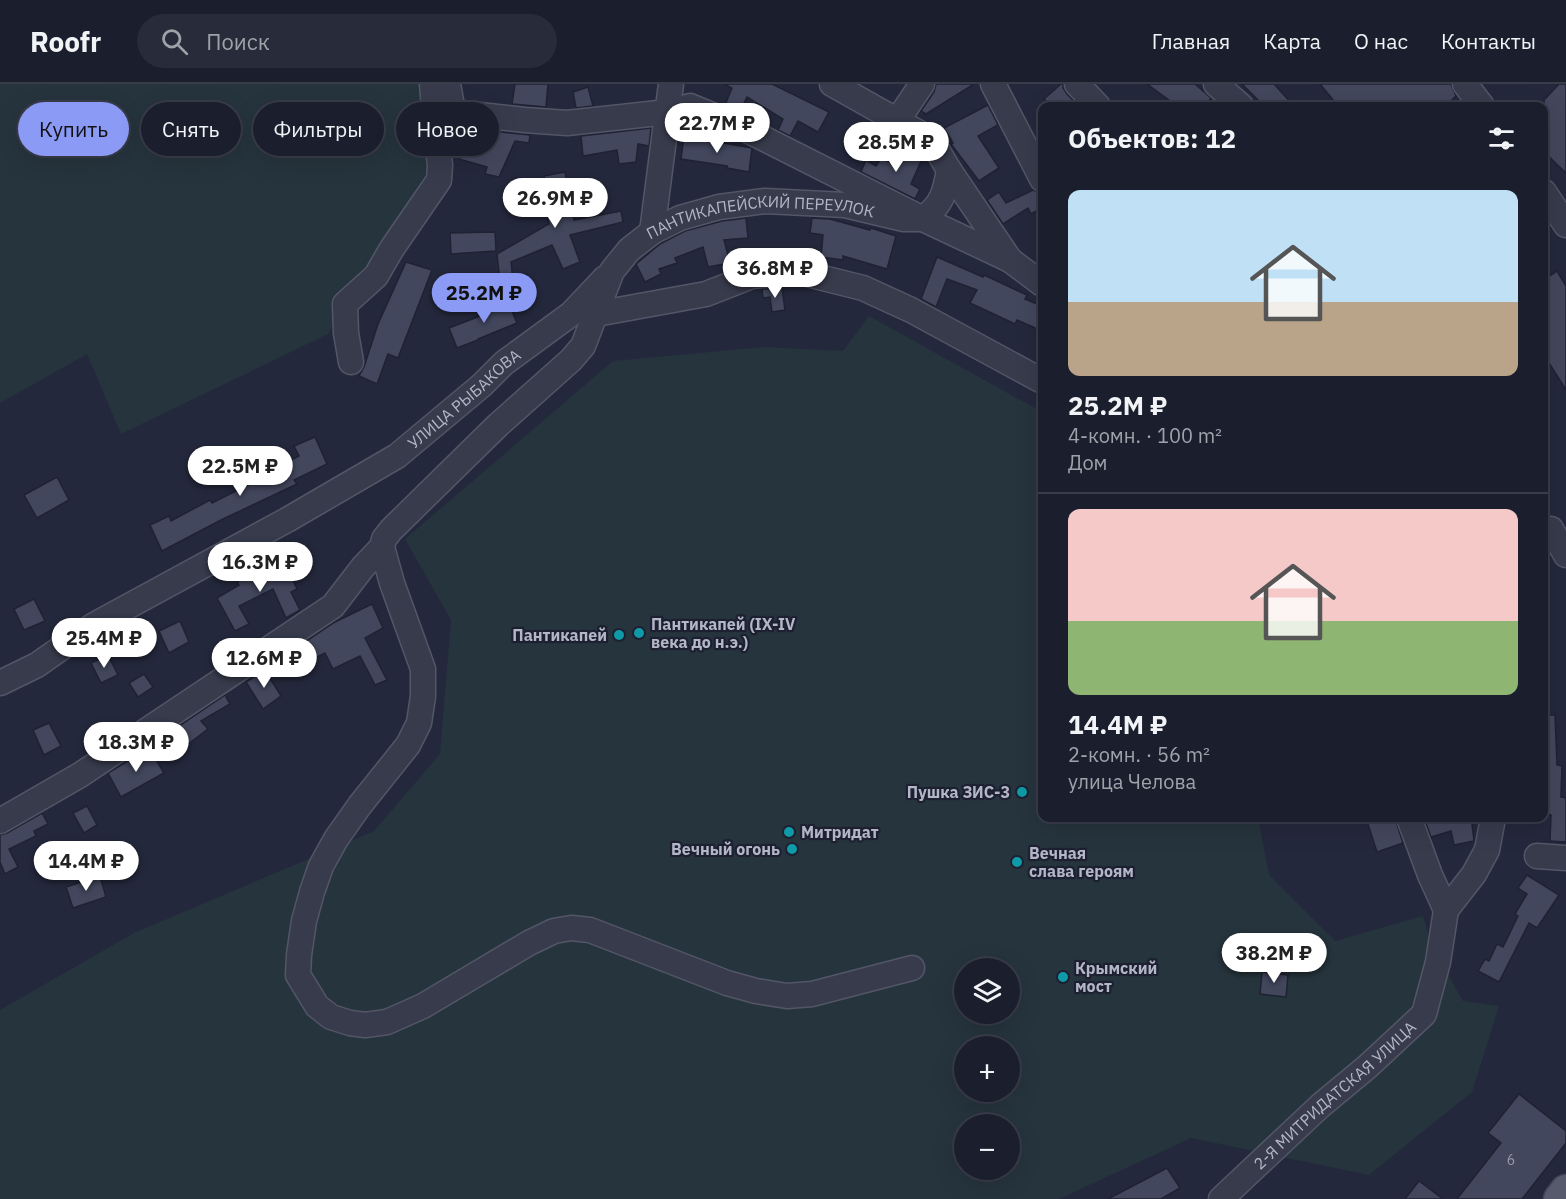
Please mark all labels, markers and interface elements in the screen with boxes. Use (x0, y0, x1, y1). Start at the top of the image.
search box (137, 14, 557, 68)
text: Roofr (30, 23, 101, 60)
icon: search (158, 25, 191, 58)
text: Поиск (206, 27, 270, 56)
text: Главная (1152, 27, 1230, 55)
text: Карта (1263, 27, 1321, 55)
text: О нас (1354, 27, 1408, 55)
text: Контакты (1441, 27, 1536, 55)
chip: Купить (18, 102, 129, 156)
chip: Снять (141, 102, 241, 156)
chip: Фильтры (253, 102, 384, 156)
chip: Новое (396, 102, 499, 156)
pin: 22.7M ₽ (662, 103, 772, 154)
text: 22.7M ₽ (679, 109, 755, 136)
text: Объектов: 12 (1068, 121, 1236, 155)
pin: 28.5M ₽ (841, 122, 951, 173)
icon: filters (1485, 122, 1518, 155)
text: 28.5M ₽ (858, 128, 934, 155)
pin: 26.9M ₽ (500, 178, 610, 229)
text: 26.9M ₽ (517, 184, 593, 211)
street label: ПАНТИКАПЕЙСКИЙ ПЕРЕУЛОК (643, 191, 877, 243)
icon: home (1239, 229, 1347, 337)
pin: 36.8M ₽ (720, 248, 830, 299)
text: 36.8M ₽ (737, 254, 813, 281)
pin: 25.2M ₽ (429, 273, 539, 324)
text: 25.2M ₽ (446, 279, 522, 306)
street label: УЛИЦА РЫБАКОВА (403, 344, 524, 453)
text: 25.2M ₽ (1068, 388, 1167, 422)
text: 4-комн. · 100 m² (1068, 422, 1222, 449)
pin: 22.5M ₽ (185, 446, 295, 497)
text: Дом (1068, 449, 1108, 476)
text: 22.5M ₽ (202, 452, 278, 479)
pin: 16.3M ₽ (205, 542, 315, 593)
text: 16.3M ₽ (222, 548, 298, 575)
icon: home (1239, 548, 1347, 656)
place label: Пантикапей (IX-IV века до н.э.) (651, 614, 796, 652)
pin: 25.4M ₽ (49, 618, 159, 669)
text: 25.4M ₽ (66, 624, 142, 651)
place label: Пантикапей (512, 625, 607, 645)
marker: Пантикапей (IX-IV века до н.э.) (632, 626, 646, 640)
marker: Пантикапей (612, 628, 626, 642)
pin: 12.6M ₽ (209, 638, 319, 689)
text: 12.6M ₽ (226, 644, 302, 671)
text: 14.4M ₽ (1068, 707, 1167, 741)
pin: 18.3M ₽ (81, 722, 191, 773)
text: 18.3M ₽ (98, 728, 174, 755)
text: 2-комн. · 56 m² (1068, 741, 1210, 768)
text: улица Челова (1068, 768, 1196, 795)
place label: Пушка ЗИС-3 (907, 782, 1010, 802)
marker: Пушка ЗИС-3 (1015, 785, 1029, 799)
place label: Митридат (801, 822, 879, 842)
marker: Митридат (782, 825, 796, 839)
place label: Вечный огонь (671, 839, 780, 859)
pin: 14.4M ₽ (31, 841, 141, 892)
marker: Вечный огонь (785, 842, 799, 856)
place label: Вечная слава героям (1029, 843, 1134, 881)
text: 14.4M ₽ (48, 847, 124, 874)
marker: Вечная слава героям (1010, 855, 1024, 869)
pin: 38.2M ₽ (1219, 933, 1329, 984)
text: 38.2M ₽ (1236, 939, 1312, 966)
map controls (954, 958, 1020, 1180)
button: layers (954, 958, 1020, 1024)
place label: Крымский мост (1075, 958, 1157, 996)
marker: Крымский мост (1056, 970, 1070, 984)
street label: 2-Я МИТРИДАТСКАЯ УЛИЦА (1249, 1017, 1420, 1173)
button: + (954, 1036, 1020, 1102)
button: − (954, 1114, 1020, 1180)
house number: 6 (1507, 1151, 1515, 1169)

